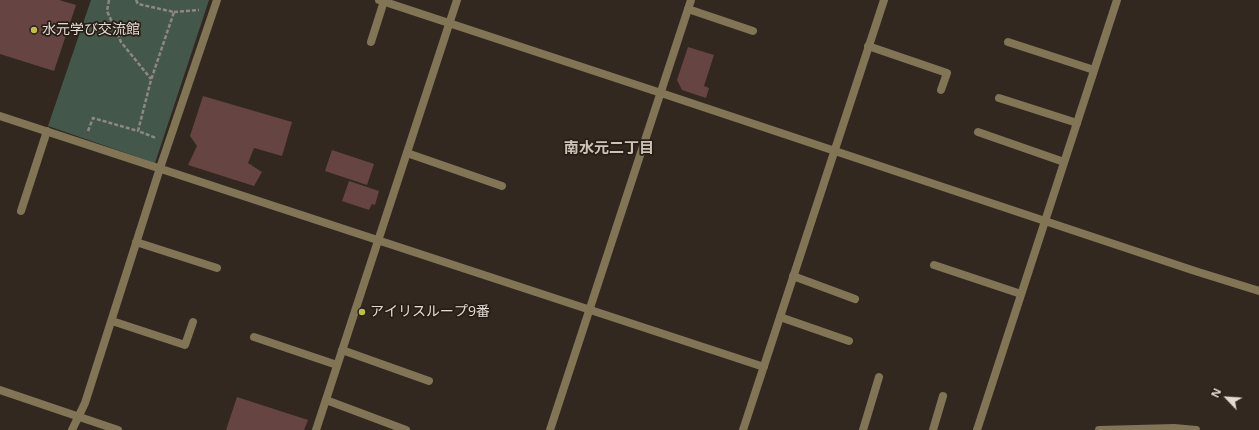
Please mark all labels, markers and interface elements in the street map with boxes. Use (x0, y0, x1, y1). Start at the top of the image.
place label: 水元学び交流館 (42, 22, 140, 38)
marker: 水元学び交流館 (29, 25, 39, 35)
district label: 南水元二丁目 (564, 140, 654, 158)
place label: アイリスループ9番 (370, 304, 490, 320)
marker: アイリスループ9番 (357, 307, 367, 317)
north arrow (1207, 378, 1247, 418)
text: N (1207, 385, 1224, 400)

